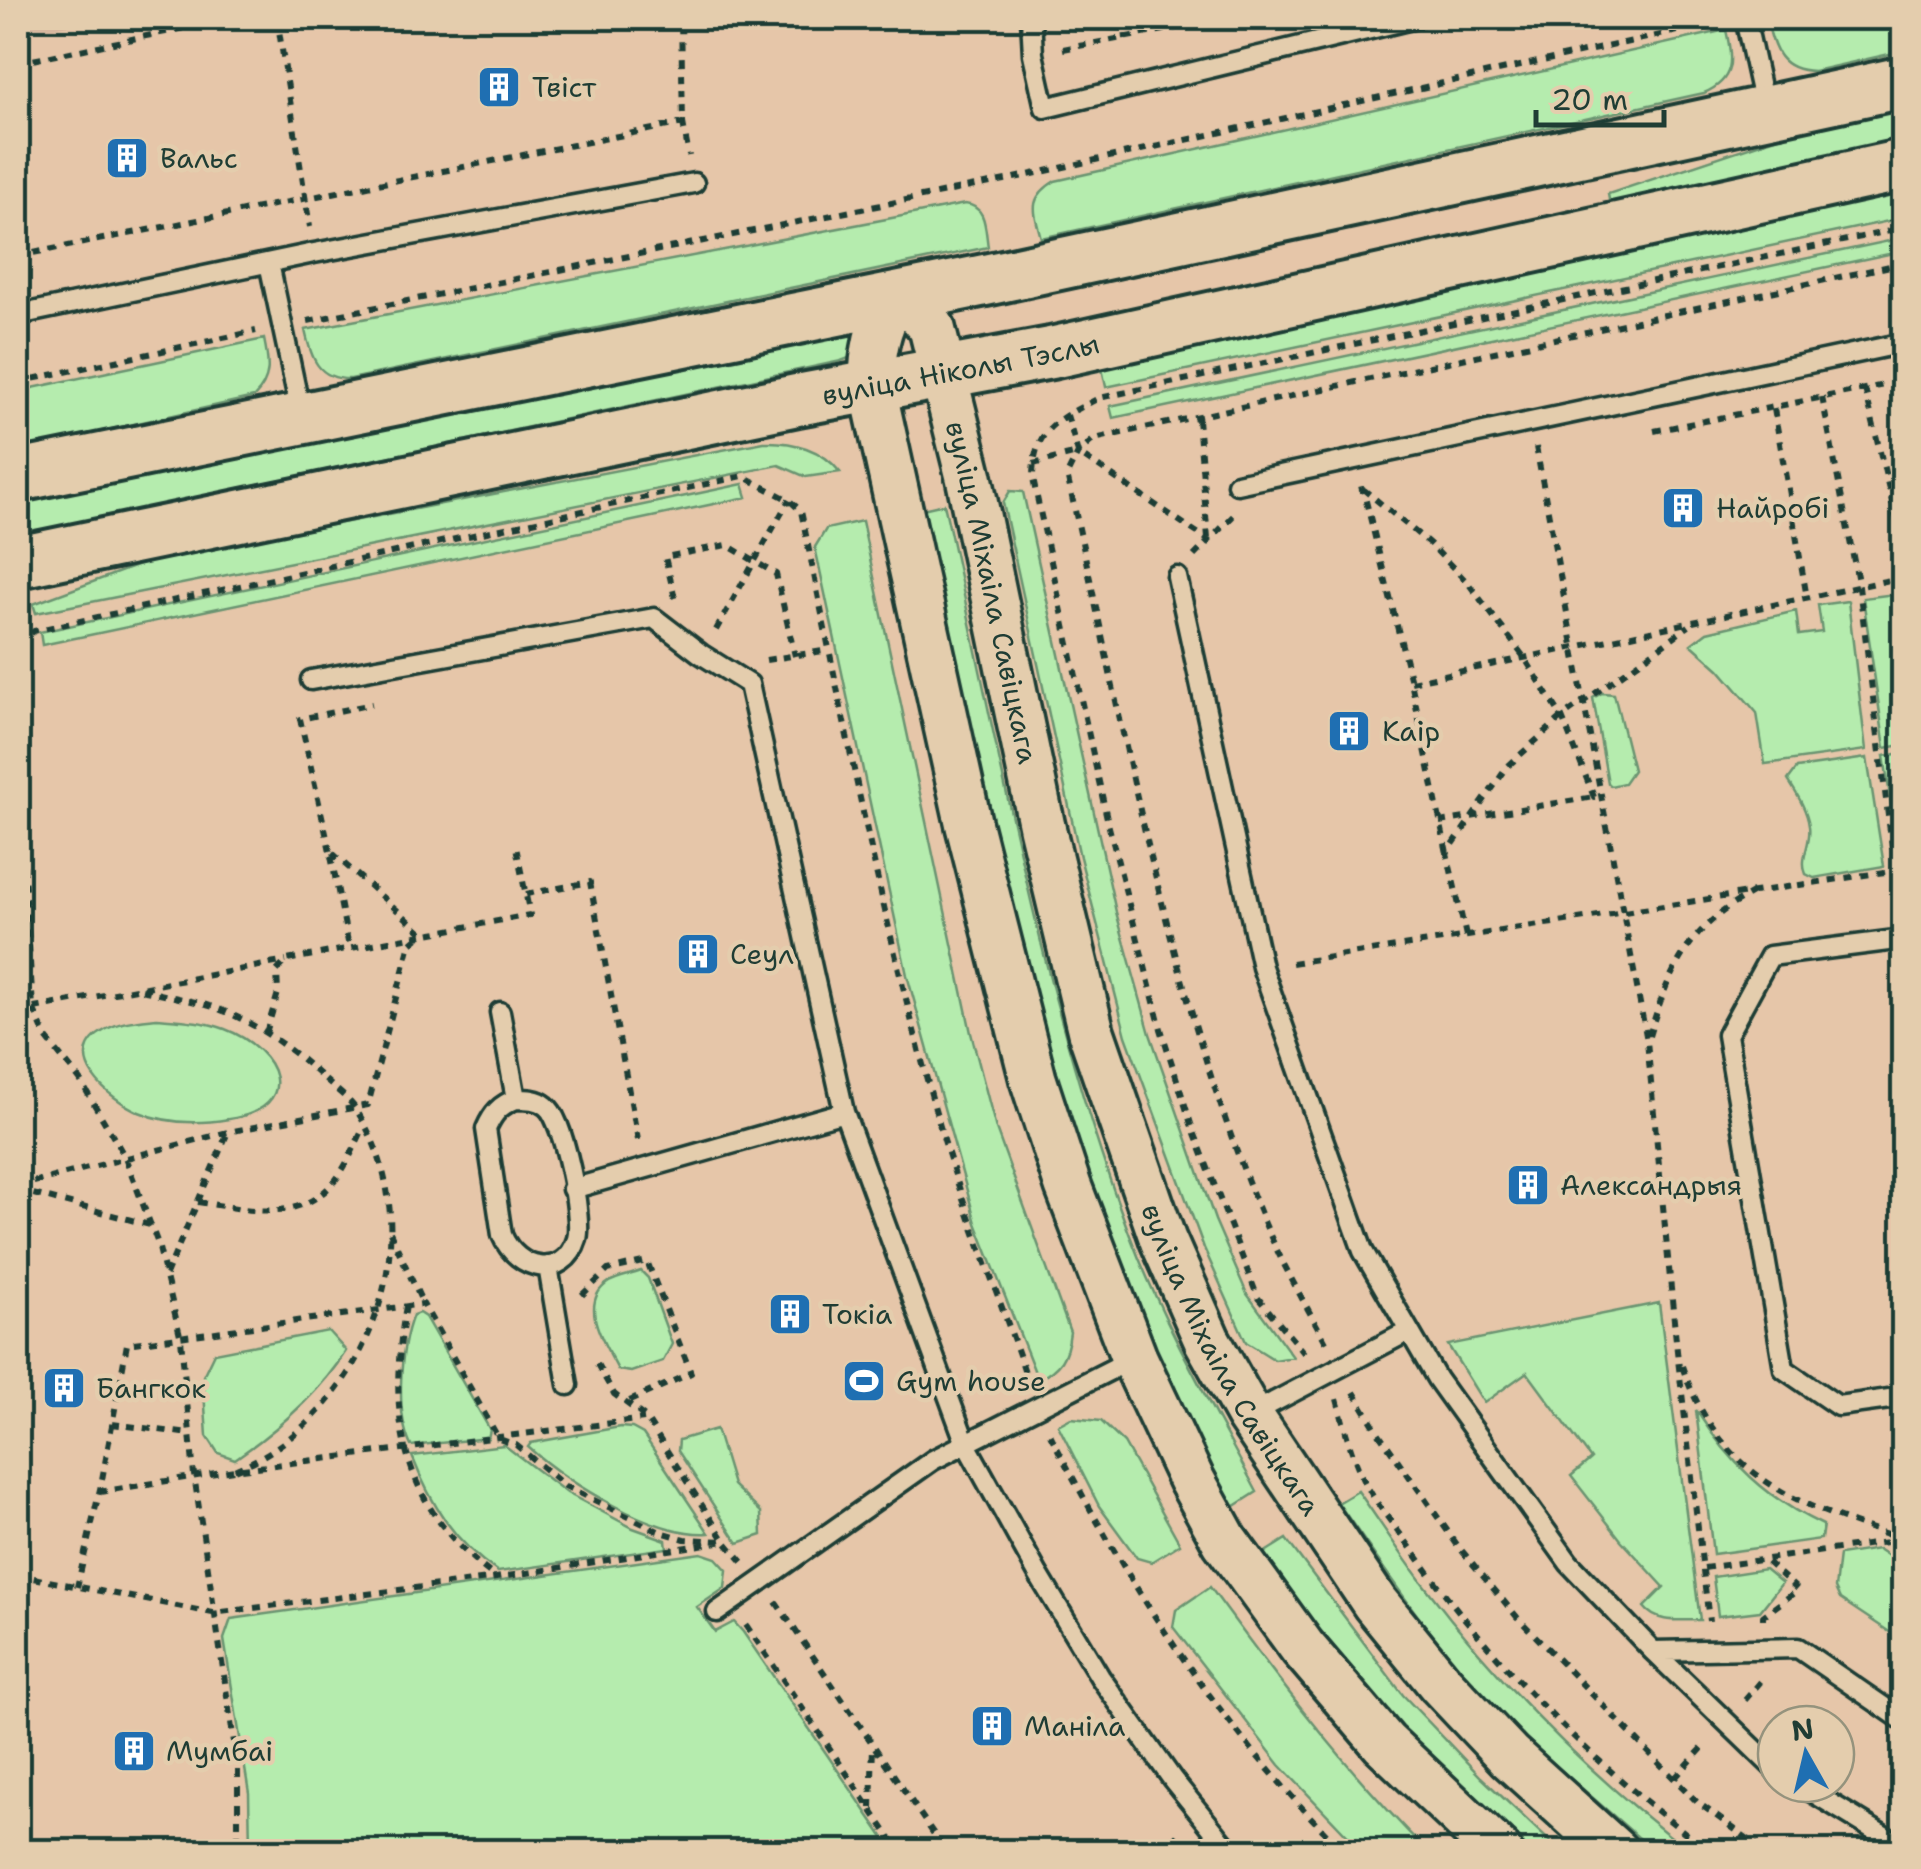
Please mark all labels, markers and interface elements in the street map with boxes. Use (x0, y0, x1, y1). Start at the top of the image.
building icon: Твіст (476, 64, 522, 110)
scale bar (1536, 65, 1664, 127)
place label: Твіст (532, 68, 597, 106)
text: 20 m (1551, 79, 1628, 120)
building icon: Вальс (104, 135, 150, 181)
place label: Вальс (160, 139, 238, 177)
street label: вуліца Ніколы Тэслы (819, 324, 1103, 414)
street label: вуліца Міхаіла Савіцкага (937, 417, 1047, 767)
building icon: Найробі (1660, 485, 1706, 531)
place label: Найробі (1716, 489, 1829, 527)
building icon: Каір (1326, 708, 1372, 754)
place label: Каір (1382, 712, 1440, 750)
building icon: Сеул (675, 931, 721, 977)
place label: Сеул (730, 935, 794, 973)
building icon: Александрыя (1505, 1162, 1551, 1208)
place label: Александрыя (1560, 1166, 1742, 1204)
street label: вуліца Міхаіла Савіцкага (1133, 1198, 1330, 1523)
building icon: Токіа (767, 1291, 813, 1337)
place label: Токіа (822, 1295, 892, 1333)
sports icon: Gym house (841, 1358, 887, 1404)
place label: Gym house (896, 1362, 1046, 1400)
building icon: Бангкок (41, 1365, 87, 1411)
place label: Бангкок (96, 1369, 206, 1407)
building icon: Маніла (969, 1703, 1015, 1749)
north arrow (1756, 1704, 1856, 1804)
place label: Маніла (1024, 1707, 1126, 1745)
text: N (1789, 1709, 1816, 1750)
building icon: Мумбаі (111, 1728, 157, 1774)
place label: Мумбаі (166, 1732, 273, 1770)

